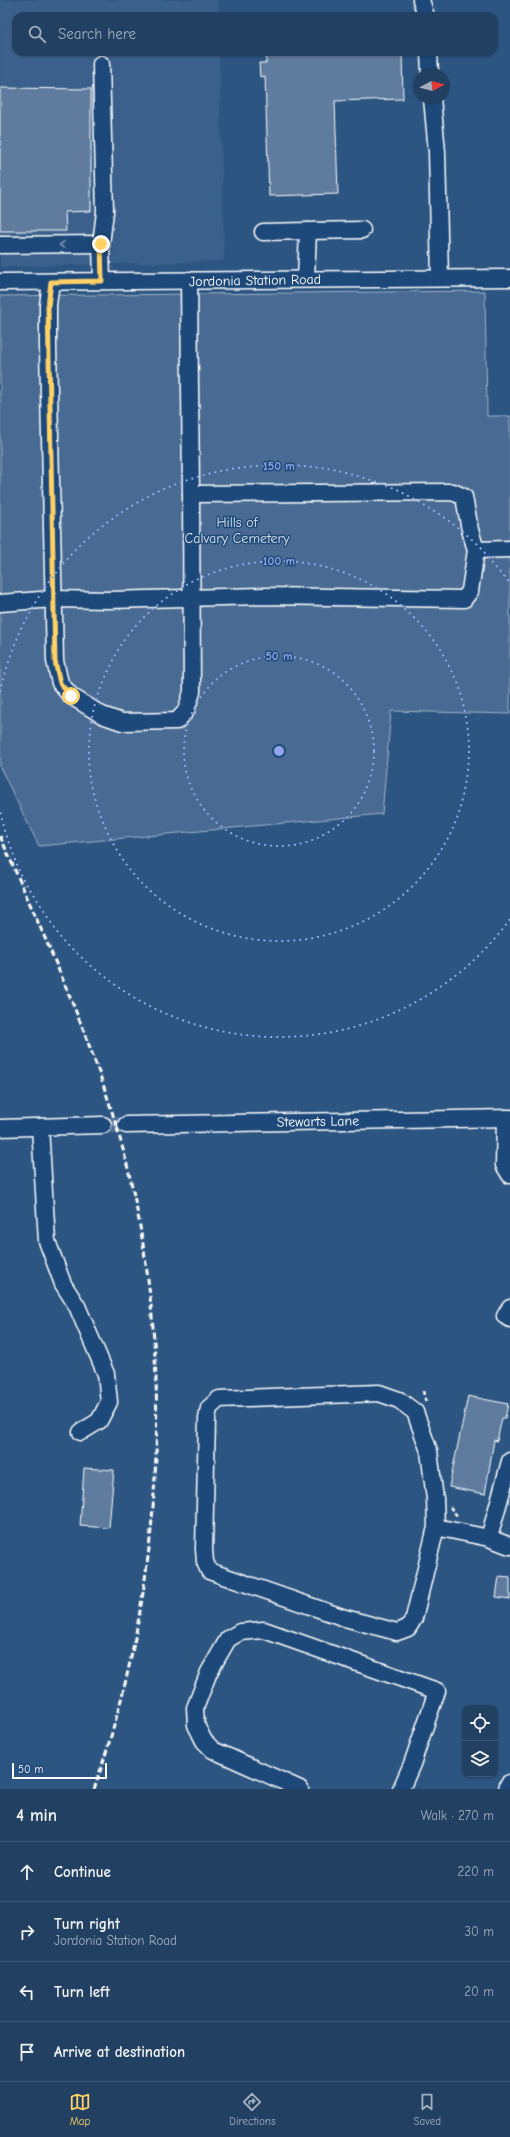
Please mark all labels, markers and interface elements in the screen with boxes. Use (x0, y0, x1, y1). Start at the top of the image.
search box (12, 12, 498, 56)
icon: search (26, 23, 48, 45)
text: Search here (58, 25, 136, 43)
north arrow (414, 68, 450, 104)
route end (92, 235, 110, 253)
one-way arrow (59, 241, 65, 249)
street label: Jordonia Station Road (189, 271, 321, 290)
text: 150 m (263, 459, 295, 473)
park label: Hills of Calvary Cemetery (185, 514, 290, 547)
text: 100 m (263, 554, 295, 568)
text: 50 m (265, 649, 293, 663)
route start (62, 687, 80, 705)
centre of rings (272, 744, 286, 758)
street label: Stewarts Lane (277, 1112, 359, 1131)
map controls (462, 1705, 498, 1777)
button: locate (462, 1705, 498, 1741)
button: layers (462, 1741, 498, 1777)
scale bar (12, 1761, 107, 1780)
text: 50 m (18, 1763, 43, 1776)
text: 4 min (16, 1806, 57, 1825)
text: Walk · 270 m (421, 1808, 494, 1823)
icon: ahead (16, 1861, 38, 1883)
text: Continue (54, 1863, 111, 1881)
text: 220 m (457, 1864, 494, 1879)
text: Turn right (54, 1915, 120, 1933)
icon: right (16, 1921, 38, 1943)
text: 30 m (464, 1924, 494, 1939)
text: Jordonia Station Road (54, 1933, 177, 1948)
icon: left (16, 1981, 38, 2003)
text: Turn left (54, 1983, 110, 2001)
text: 20 m (464, 1984, 494, 1999)
icon: arrive (16, 2041, 38, 2063)
text: Arrive at destination (54, 2043, 185, 2061)
tab: Map (69, 2091, 91, 2128)
tab: Directions (229, 2091, 276, 2128)
tab: Saved (414, 2091, 441, 2128)

